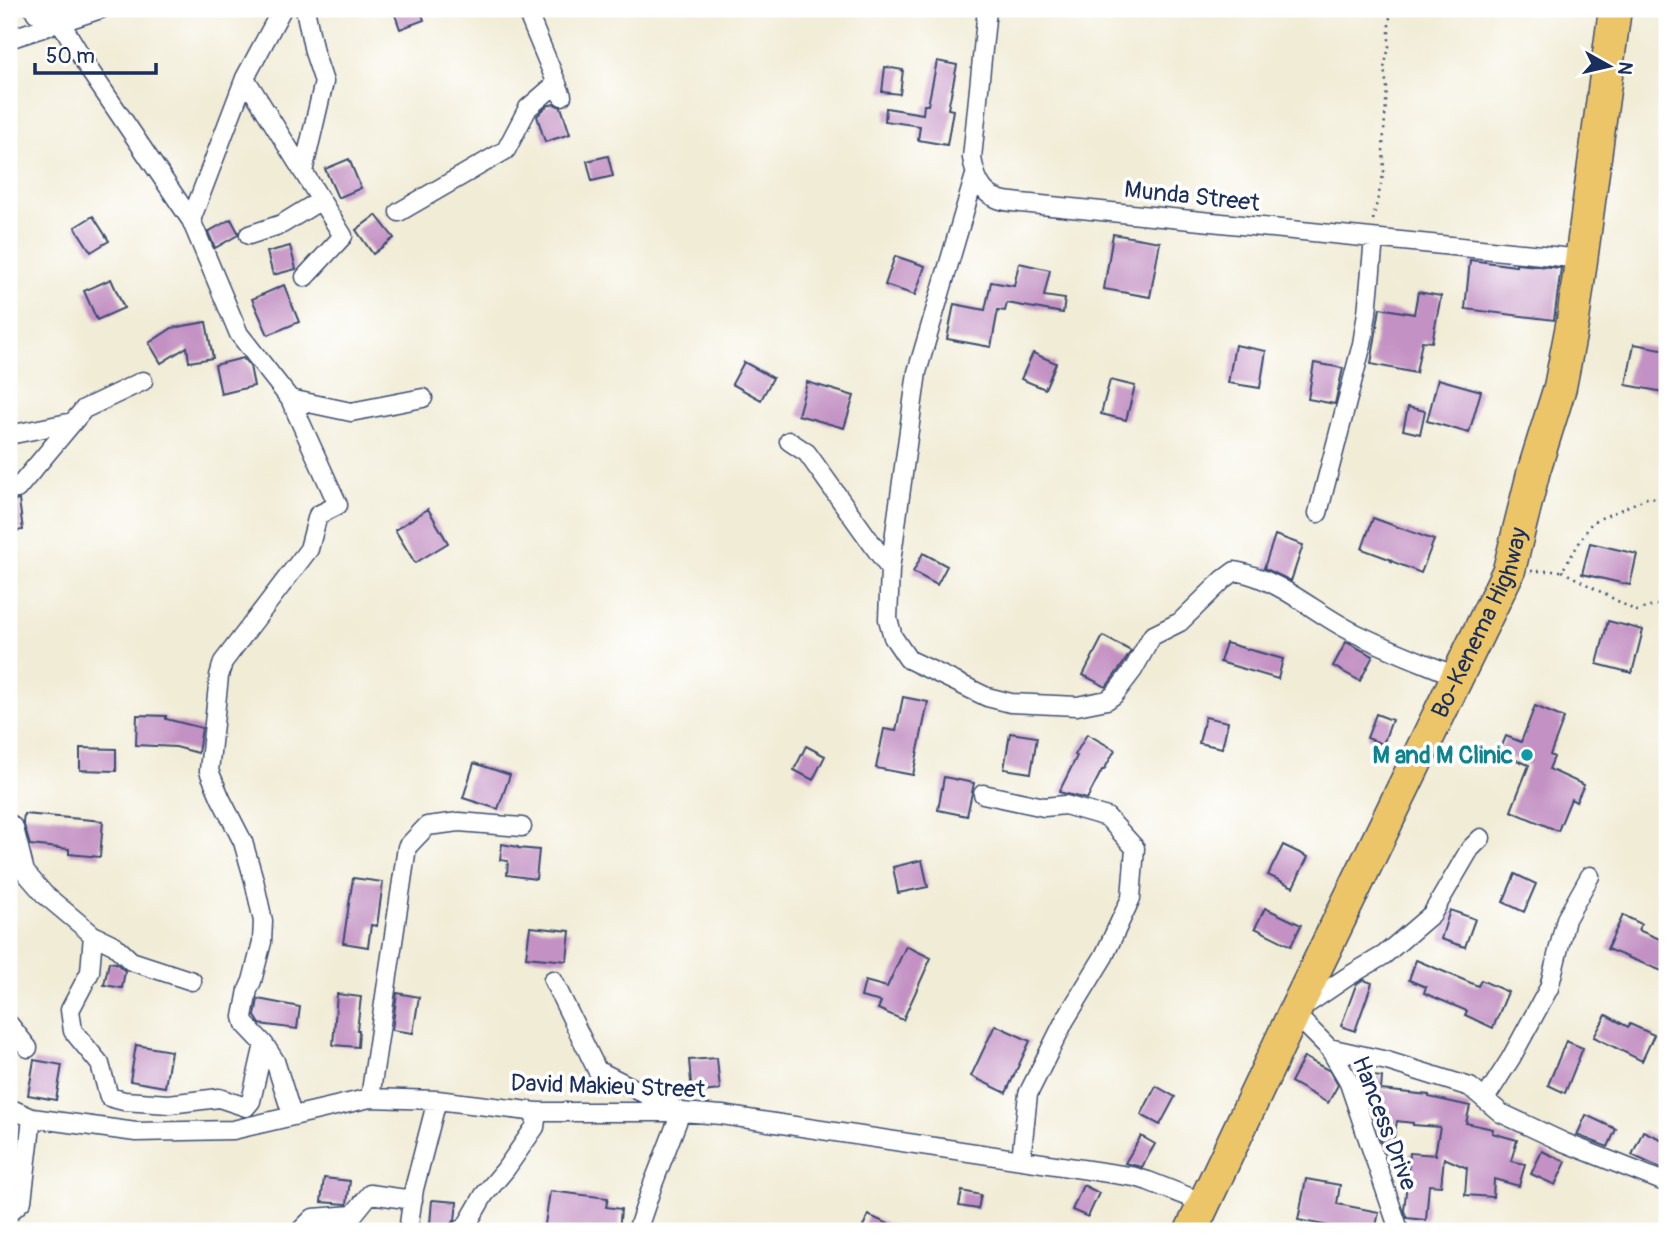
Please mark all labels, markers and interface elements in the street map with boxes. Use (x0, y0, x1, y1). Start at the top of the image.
scale bar (35, 32, 156, 76)
north arrow (1574, 32, 1644, 102)
text: 50 m (46, 43, 95, 70)
text: N (1612, 60, 1638, 76)
street label: Munda Street (1123, 175, 1261, 218)
street label: Bo-Kenema Highway (1425, 524, 1534, 723)
place label: M and M Clinic (1372, 741, 1513, 770)
marker: M and M Clinic (1519, 747, 1535, 763)
street label: Hancess Drive (1346, 1052, 1423, 1194)
street label: David Makieu Street (510, 1069, 706, 1104)

